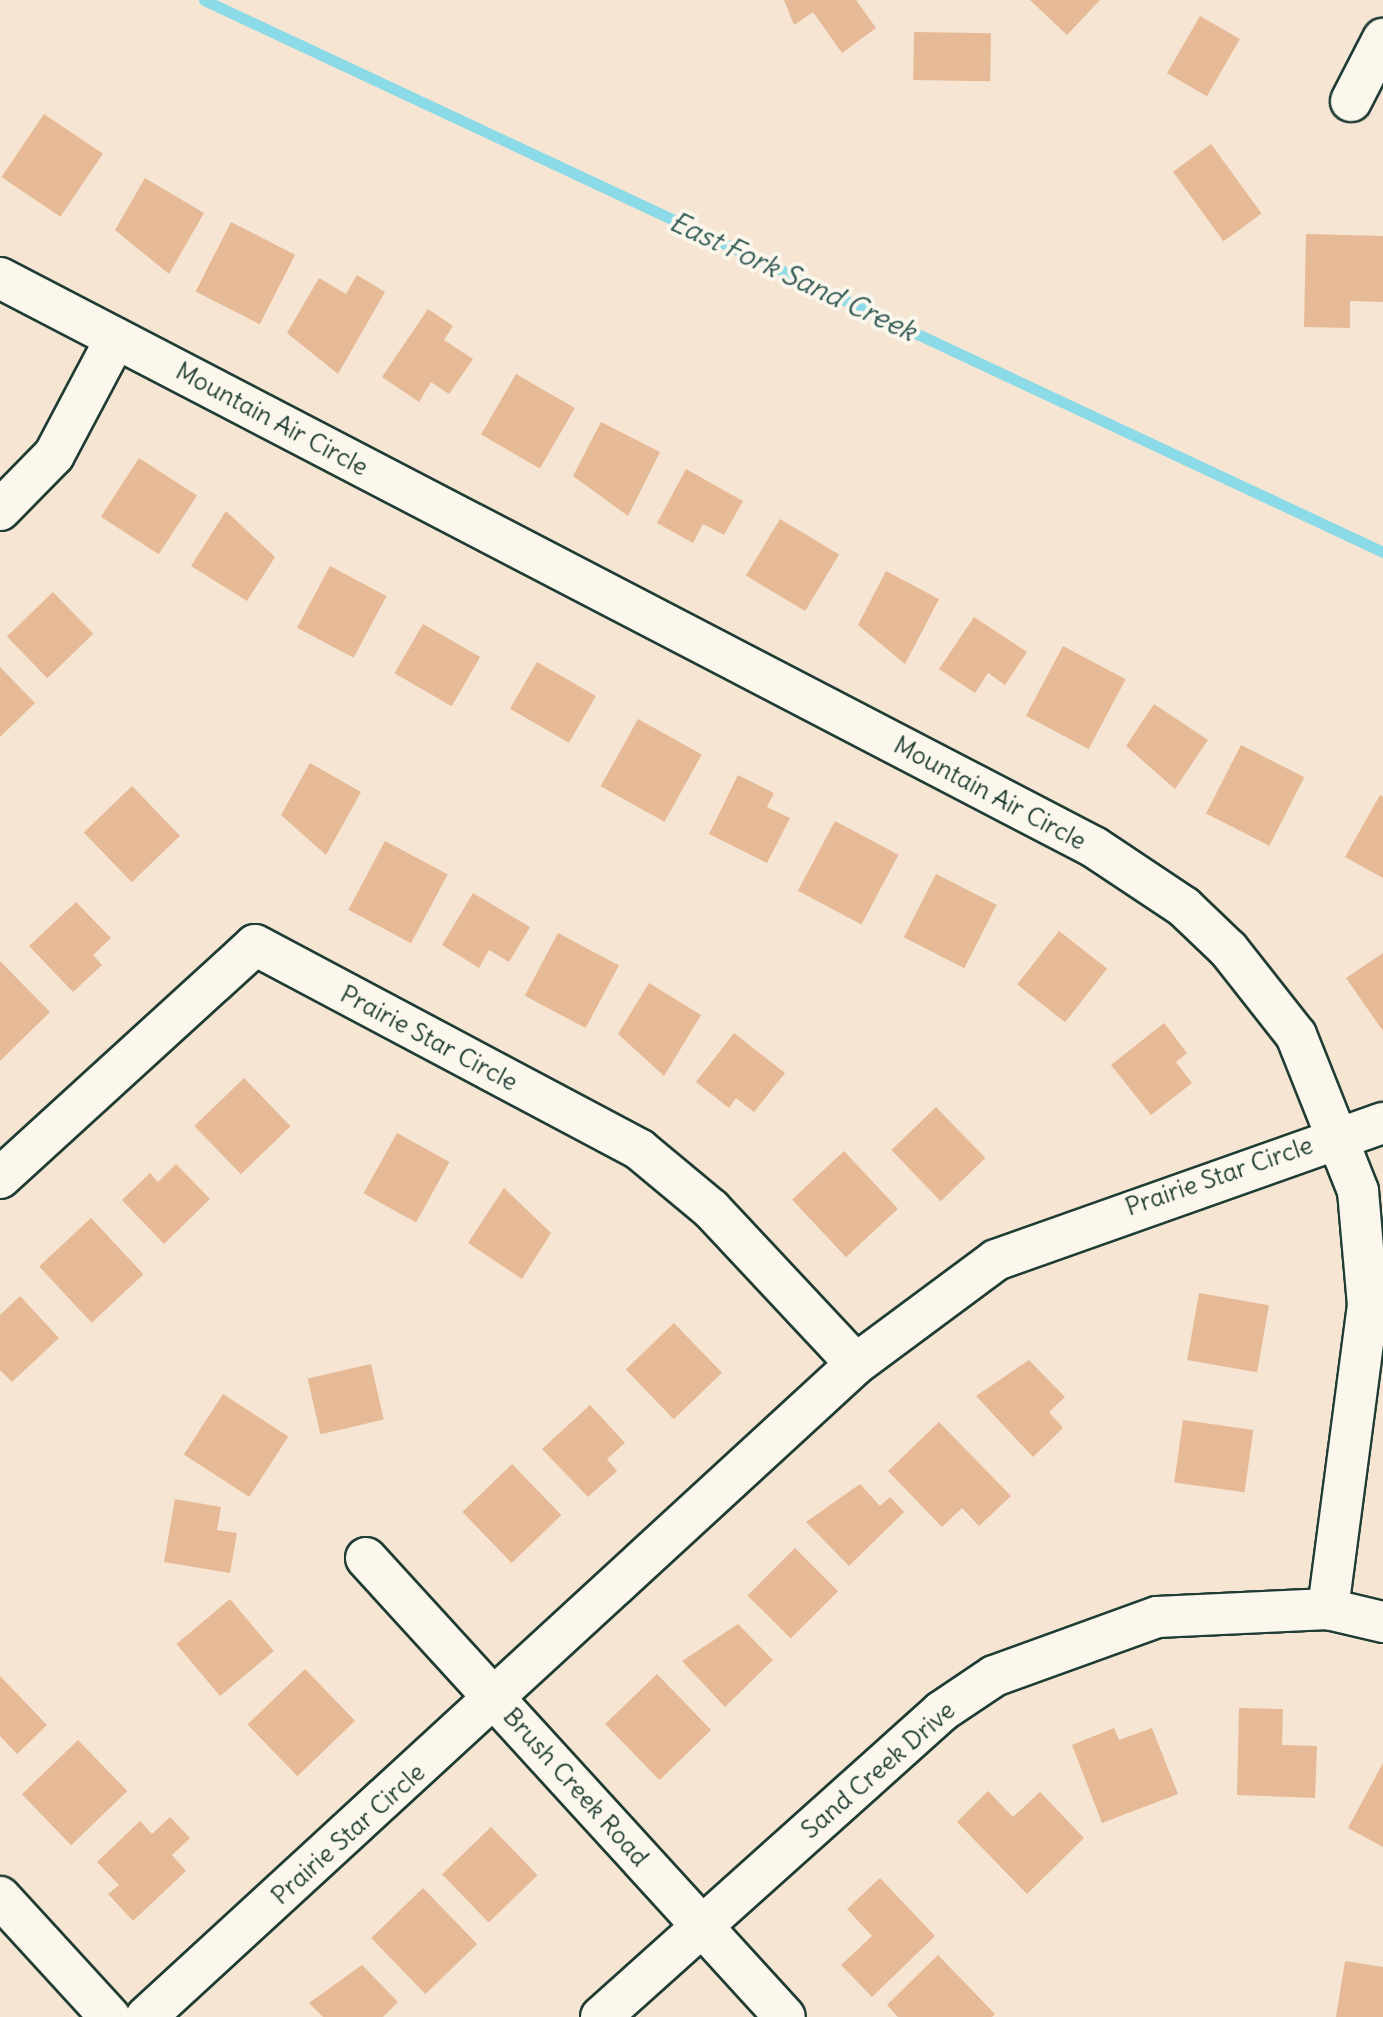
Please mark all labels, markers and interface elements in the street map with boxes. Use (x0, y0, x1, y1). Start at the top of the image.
water label: East Fork Sand Creek (665, 204, 921, 348)
street label: Mountain Air Circle (171, 356, 373, 482)
street label: Mountain Air Circle (889, 730, 1091, 856)
street label: Prairie Star Circle (335, 979, 523, 1097)
street label: Prairie Star Circle (1121, 1130, 1317, 1222)
street label: Sand Creek Drive (795, 1695, 961, 1845)
street label: Brush Creek Road (497, 1702, 655, 1872)
street label: Prairie Star Circle (265, 1757, 431, 1911)

